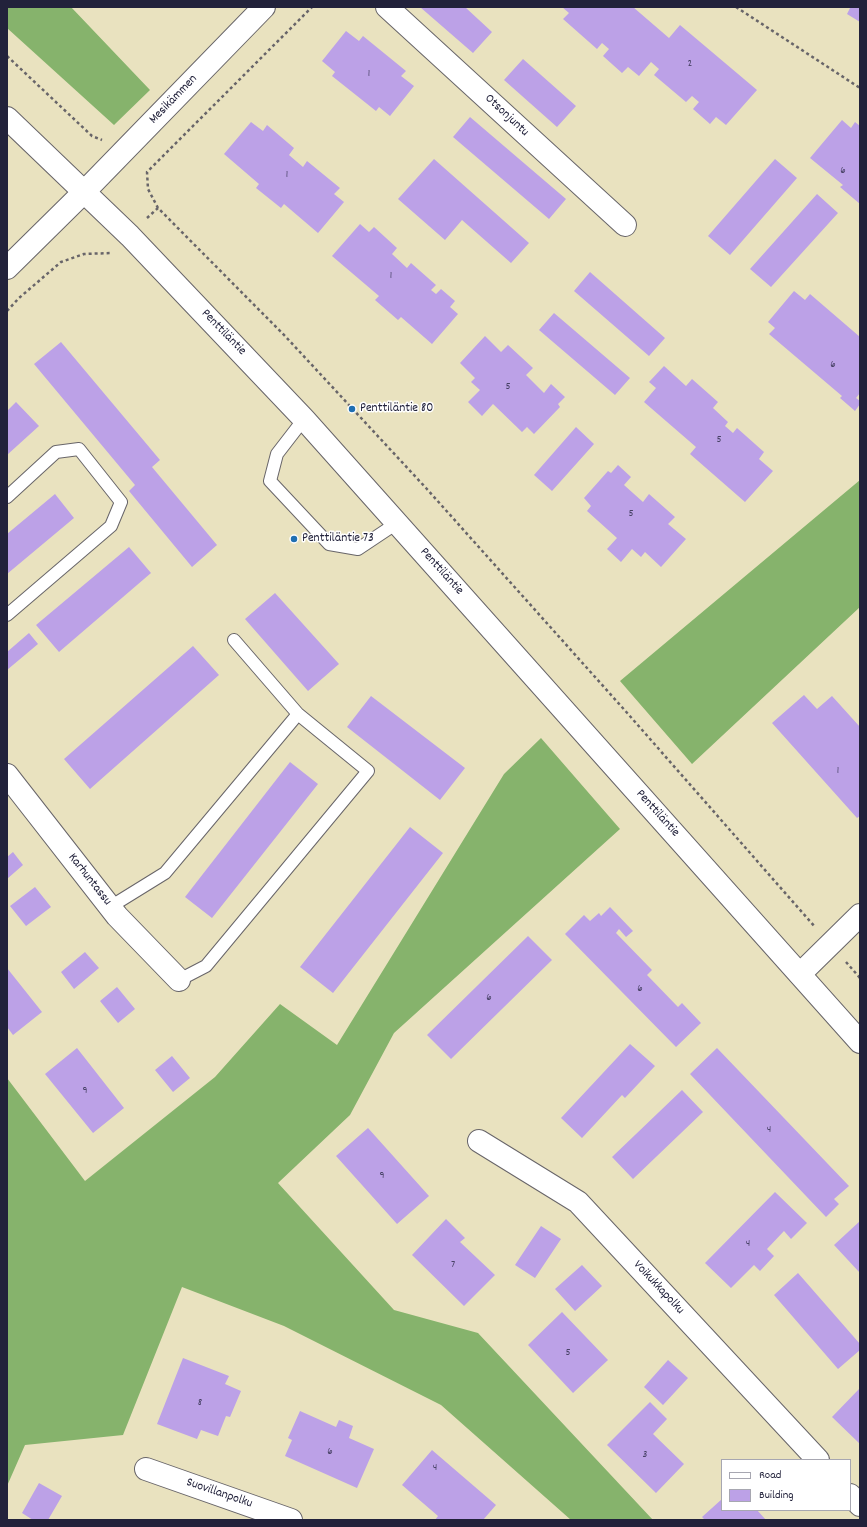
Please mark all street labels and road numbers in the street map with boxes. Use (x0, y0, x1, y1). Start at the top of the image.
street label: Mesikämmen (147, 72, 201, 128)
street label: Otsonjuntu (481, 92, 531, 140)
street label: Penttiläntie (197, 307, 249, 359)
street label: Penttiläntie (416, 545, 466, 599)
street label: Penttiläntie (632, 787, 682, 841)
street label: Karhuntassu (64, 851, 114, 909)
street label: Voikukkapolku (629, 1258, 687, 1318)
street label: Suovillanpolku (184, 1475, 254, 1513)

